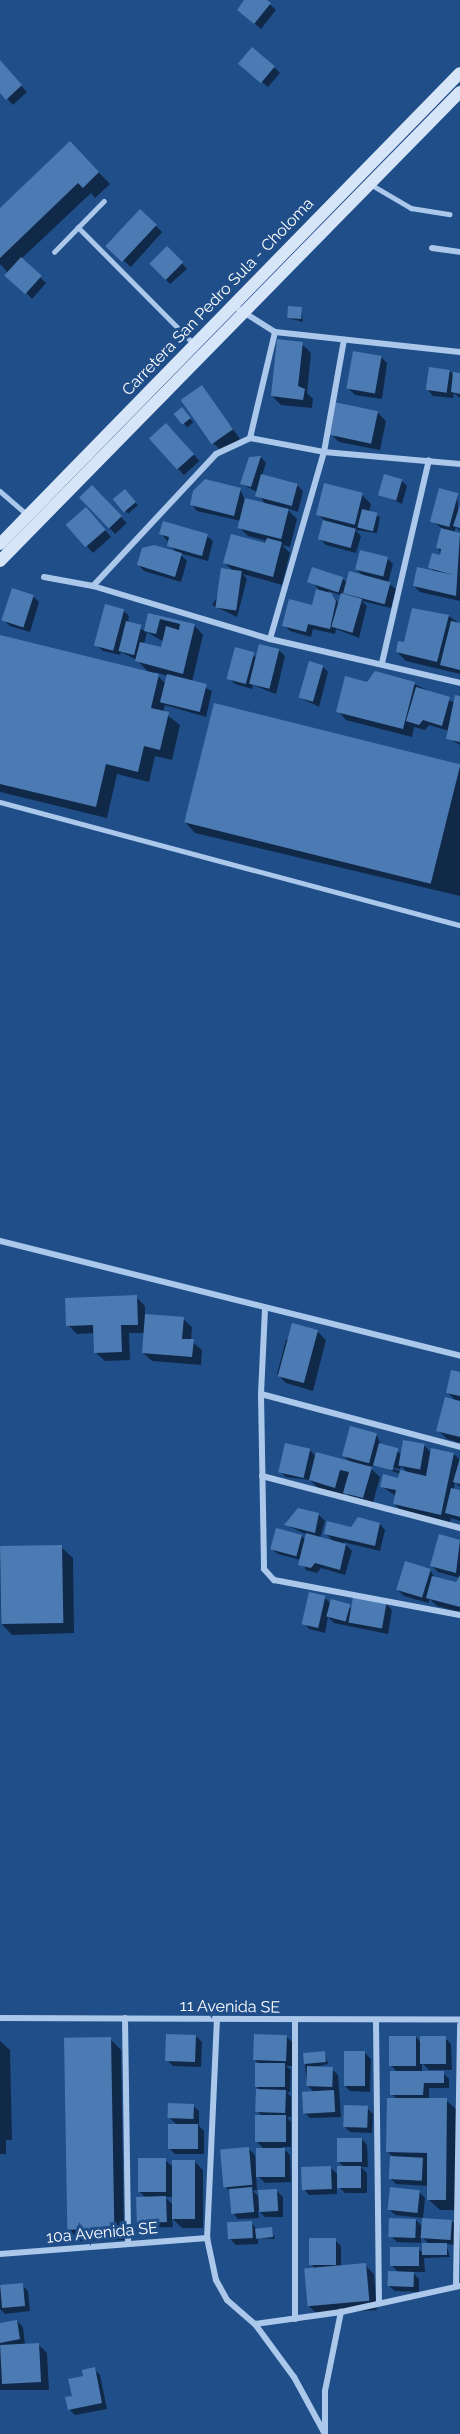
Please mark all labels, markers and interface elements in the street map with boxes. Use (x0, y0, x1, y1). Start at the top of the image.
street label: Carretera San Pedro Sula - Choloma (118, 194, 318, 400)
street label: 11 Avenida SE (179, 1997, 281, 2017)
street label: 10a Avenida SE (45, 2219, 159, 2247)

